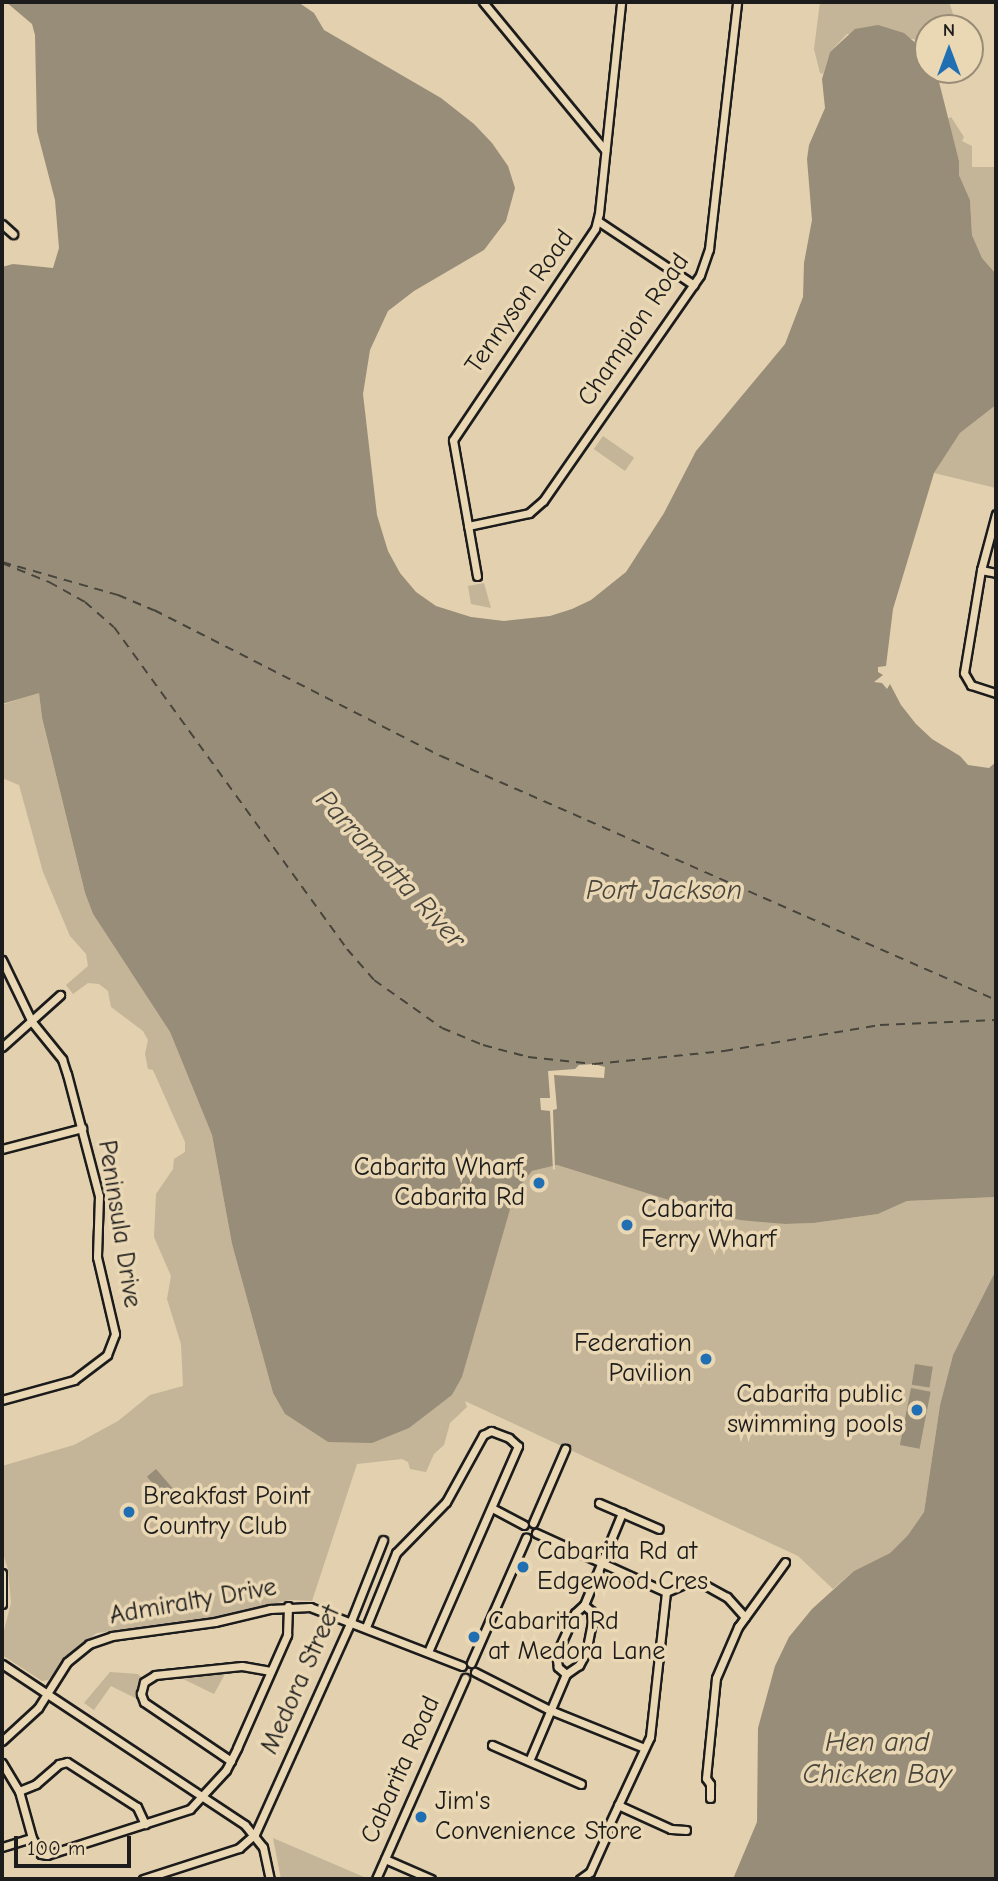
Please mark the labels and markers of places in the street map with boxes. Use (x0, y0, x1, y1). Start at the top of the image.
place label: Cabarita Wharf, Cabarita Rd (354, 1152, 525, 1214)
marker: Cabarita Wharf, Cabarita Rd (531, 1175, 547, 1191)
place label: Cabarita Ferry Wharf (641, 1194, 776, 1256)
marker: Cabarita Ferry Wharf (619, 1217, 635, 1233)
place label: Federation Pavilion (574, 1328, 692, 1390)
marker: Federation Pavilion (698, 1351, 714, 1367)
place label: Cabarita public swimming pools (727, 1379, 903, 1440)
marker: Cabarita public swimming pools (909, 1402, 925, 1418)
place label: Breakfast Point Country Club (143, 1481, 310, 1542)
marker: Breakfast Point Country Club (121, 1504, 137, 1520)
place label: Cabarita Rd at Edgewood Cres (537, 1536, 708, 1598)
marker: Cabarita Rd at Edgewood Cres (515, 1559, 531, 1575)
place label: Cabarita Rd at Medora Lane (488, 1606, 665, 1668)
marker: Cabarita Rd at Medora Lane (466, 1629, 482, 1645)
place label: Jim's Convenience Store (435, 1786, 642, 1848)
marker: Jim's Convenience Store (413, 1809, 429, 1825)

